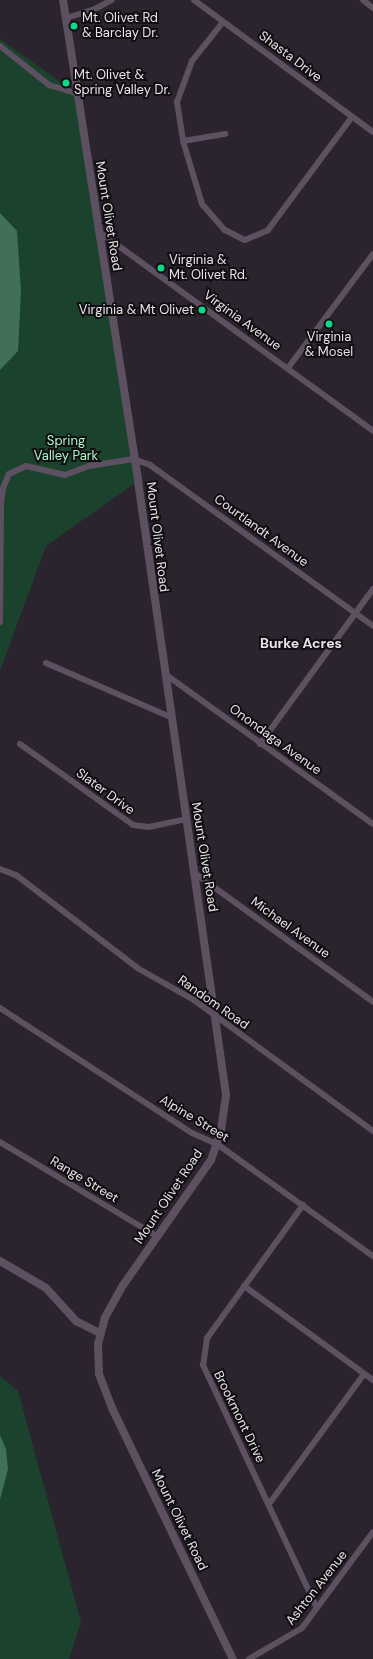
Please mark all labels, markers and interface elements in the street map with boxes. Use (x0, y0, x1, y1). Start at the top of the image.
place label: Mt. Olivet Rd & Barclay Dr. (82, 11, 158, 42)
marker: Mt. Olivet Rd & Barclay Dr. (69, 21, 79, 31)
street label: Shasta Drive (255, 28, 325, 86)
place label: Mt. Olivet & Spring Valley Dr. (74, 68, 170, 99)
marker: Mt. Olivet & Spring Valley Dr. (61, 78, 71, 88)
street label: Mount Olivet Road (92, 160, 124, 272)
place label: Virginia & Mt. Olivet Rd. (169, 253, 247, 284)
marker: Virginia & Mt. Olivet Rd. (156, 263, 166, 273)
street label: Virginia Avenue (200, 288, 284, 354)
place label: Virginia & Mt Olivet (79, 302, 194, 318)
marker: Virginia & Mt Olivet (197, 305, 207, 315)
marker: Virginia & Mosel (324, 319, 334, 329)
place label: Virginia & Mosel (305, 330, 353, 361)
park label: Spring Valley Park (34, 434, 98, 465)
street label: Mount Olivet Road (143, 481, 171, 593)
street label: Courtlandt Avenue (211, 492, 311, 570)
district label: Burke Acres (260, 635, 342, 651)
street label: Onondaga Avenue (226, 701, 324, 779)
street label: Slater Drive (73, 766, 137, 818)
street label: Mount Olivet Road (188, 801, 220, 913)
street label: Michael Avenue (247, 894, 333, 962)
street label: Random Road (174, 973, 252, 1033)
street label: Alpine Street (157, 1092, 231, 1146)
street label: Mount Olivet Road (132, 1147, 206, 1247)
street label: Range Street (47, 1154, 121, 1206)
street label: Brookmont Drive (210, 1368, 268, 1466)
street label: Mount Olivet Road (148, 1467, 210, 1573)
street label: Ashton Avenue (283, 1548, 351, 1628)

